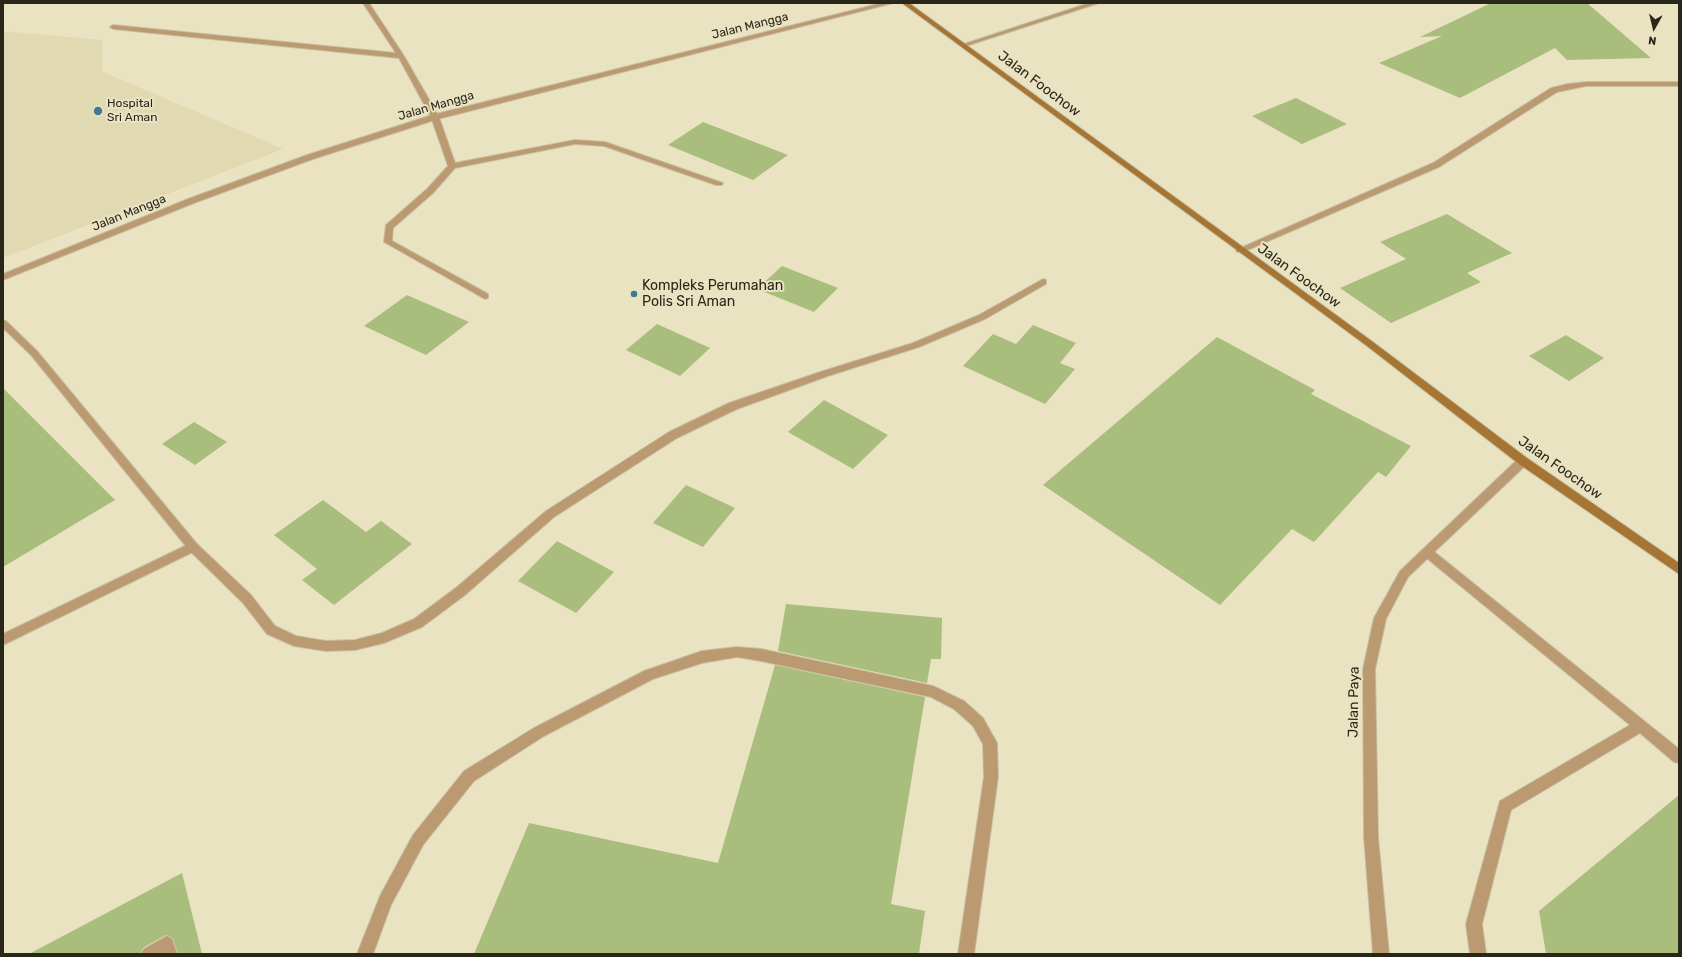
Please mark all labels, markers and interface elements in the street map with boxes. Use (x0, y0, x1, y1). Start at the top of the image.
north arrow (1634, 8, 1674, 48)
street label: Jalan Mangga (710, 10, 790, 42)
text: N (1647, 33, 1657, 47)
street label: Jalan Foochow (994, 47, 1084, 121)
street label: Jalan Mangga (396, 88, 476, 124)
place label: Hospital Sri Aman (107, 97, 157, 125)
marker: Hospital Sri Aman (92, 105, 104, 117)
street label: Jalan Mangga (90, 192, 168, 234)
street label: Jalan Foochow (1254, 240, 1344, 312)
place label: Kompleks Perumahan Polis Sri Aman (642, 278, 783, 310)
marker: Kompleks Perumahan Polis Sri Aman (629, 289, 639, 299)
street label: Jalan Foochow (1515, 433, 1605, 503)
street label: Jalan Paya (1345, 666, 1363, 738)

